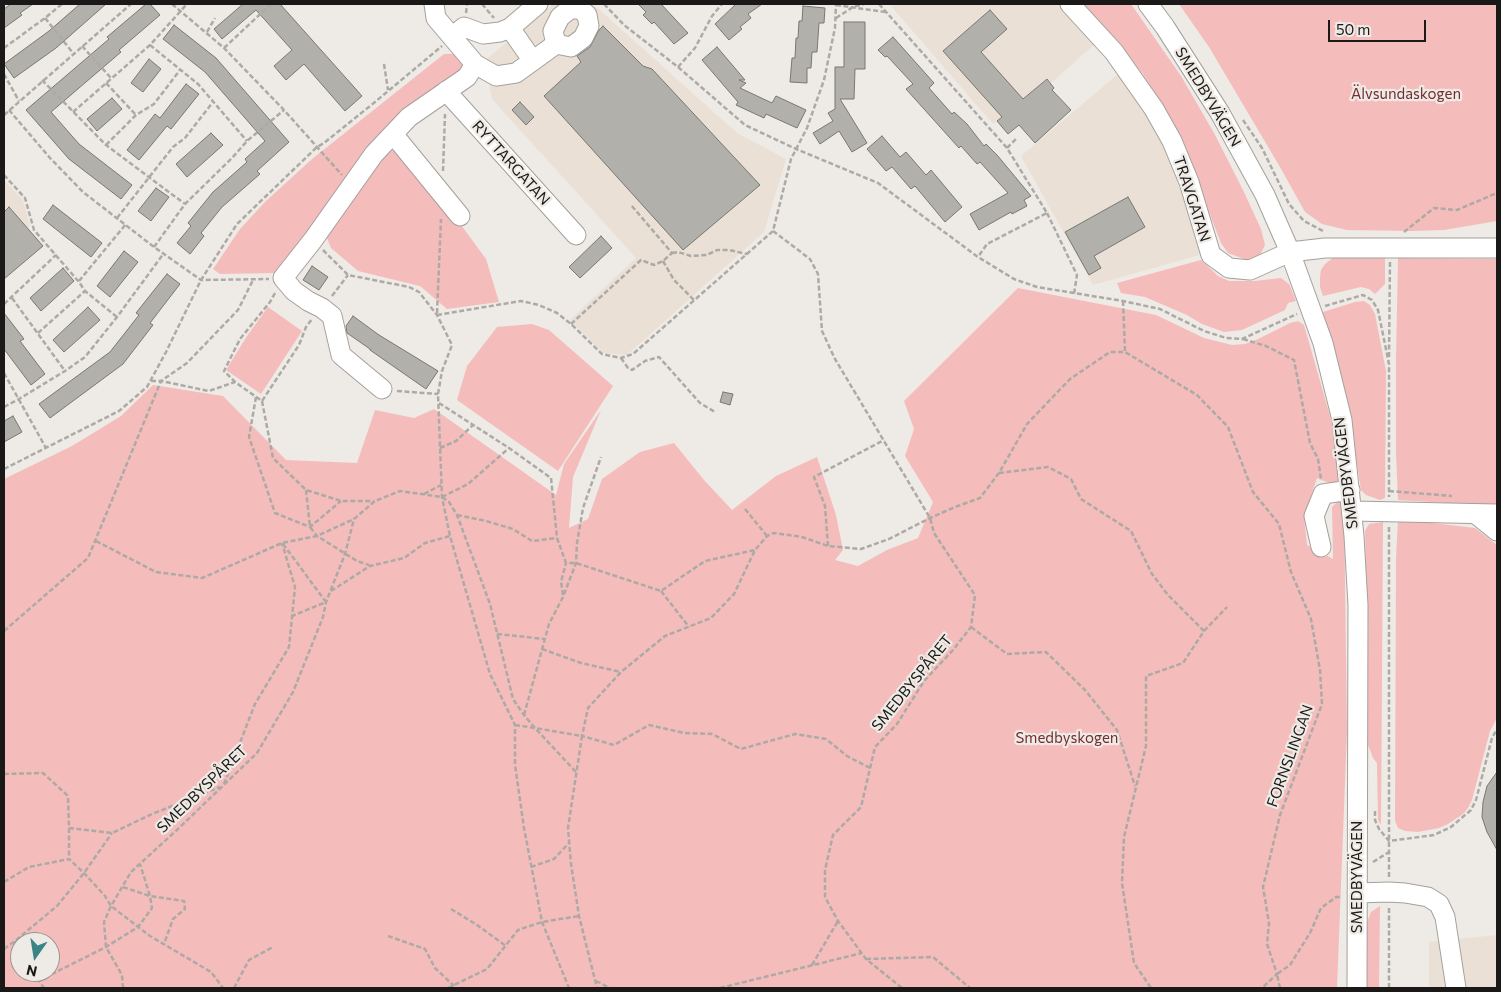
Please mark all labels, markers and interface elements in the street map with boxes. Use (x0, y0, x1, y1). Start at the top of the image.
scale bar (1331, 10, 1428, 42)
text: 50 m (1336, 20, 1370, 38)
street label: SMEDBYVÄGEN (1171, 44, 1245, 150)
park label: Älvsundaskogen (1351, 85, 1461, 103)
street label: RYTTARGATAN (468, 117, 554, 209)
street label: TRAVGATAN (1170, 154, 1214, 244)
street label: SMEDBYVÄGEN (1330, 416, 1362, 530)
street label: SMEDBYSPÅRET (868, 631, 956, 735)
street label: FORNSLINGAN (1263, 702, 1317, 810)
park label: Smedbyskogen (1016, 729, 1118, 747)
street label: SMEDBYSPÅRET (153, 741, 251, 837)
street label: SMEDBYVÄGEN (1348, 821, 1366, 933)
north arrow (10, 932, 60, 982)
text: N (25, 962, 39, 981)

